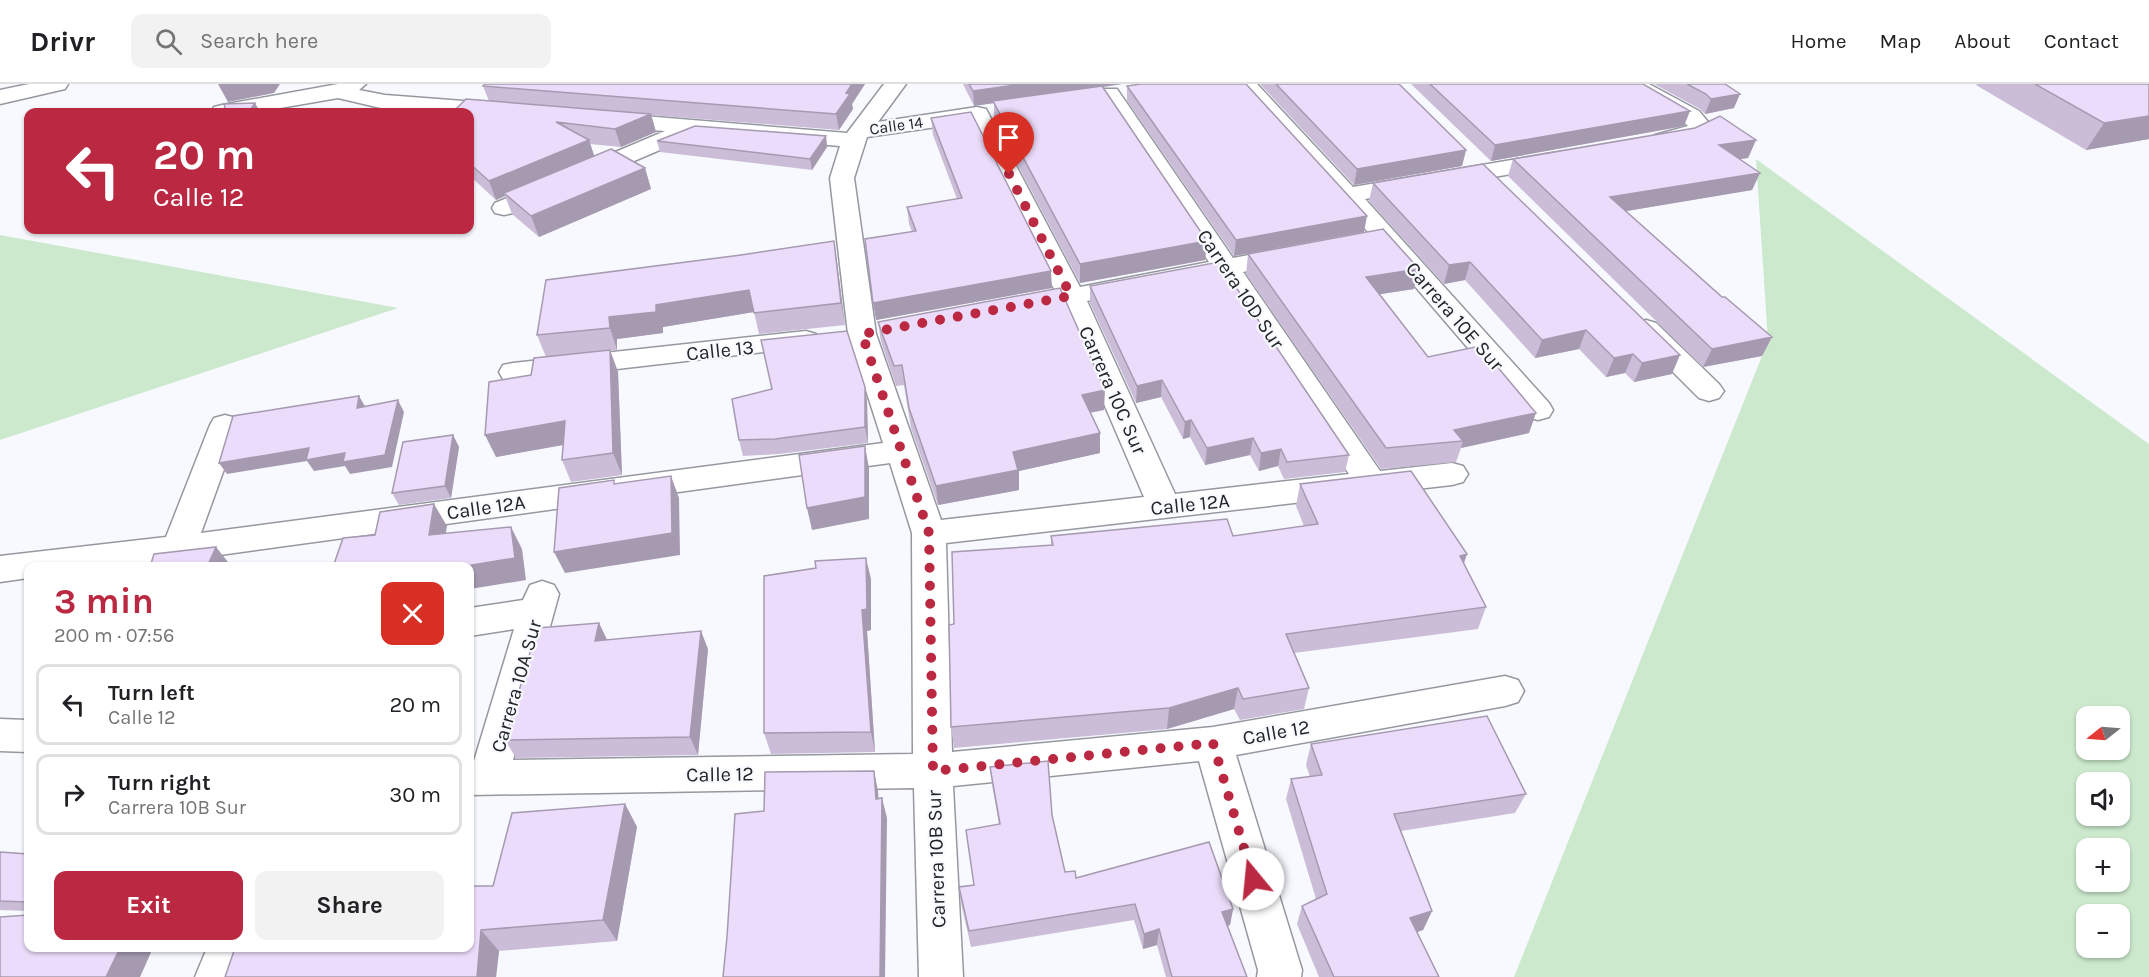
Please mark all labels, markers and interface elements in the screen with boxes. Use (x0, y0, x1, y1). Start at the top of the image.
search box (131, 14, 551, 68)
text: Drivr (30, 25, 95, 58)
icon: search (152, 25, 185, 58)
text: Search here (200, 28, 318, 54)
text: Home (1791, 29, 1847, 53)
text: Map (1880, 29, 1921, 53)
text: About (1954, 29, 2011, 53)
text: Contact (2044, 29, 2119, 53)
street label: Calle 14 (868, 112, 924, 139)
pin (983, 112, 1034, 174)
icon: arrive (992, 121, 1025, 154)
text: 20 m (153, 130, 255, 180)
icon: left (54, 132, 132, 210)
text: Calle 12 (153, 181, 244, 213)
street label: Carrera 10D Sur (1192, 225, 1289, 354)
street label: Carrera 10E Sur (1401, 257, 1509, 376)
street label: Carrera 10C Sur (1074, 323, 1151, 459)
street label: Calle 13 (685, 336, 755, 365)
street label: Calle 12A (1149, 489, 1231, 520)
street label: Calle 12A (445, 491, 527, 524)
text: 3 min (54, 580, 154, 622)
button: close (381, 582, 444, 645)
street label: Carrera 10A Sur (487, 616, 547, 755)
text: 200 m · 07:56 (54, 624, 174, 647)
text: Turn left (108, 680, 195, 706)
icon: left (57, 688, 90, 721)
text: 20 m (389, 692, 441, 718)
text: Calle 12 (108, 706, 176, 729)
north arrow (2076, 706, 2130, 760)
map controls (2076, 706, 2130, 958)
street label: Calle 12 (1241, 715, 1311, 750)
street label: Calle 12 (686, 762, 754, 787)
text: Turn right (108, 770, 211, 796)
button: sound (2076, 772, 2130, 826)
icon: right (57, 778, 90, 811)
text: 30 m (389, 782, 441, 808)
street label: Carrera 10B Sur (923, 789, 950, 928)
text: Carrera 10B Sur (108, 796, 246, 819)
button: + (2076, 838, 2130, 892)
position arrow (1221, 847, 1285, 911)
button: Exit (54, 871, 243, 940)
button: Share (255, 871, 444, 940)
button: − (2076, 904, 2130, 958)

